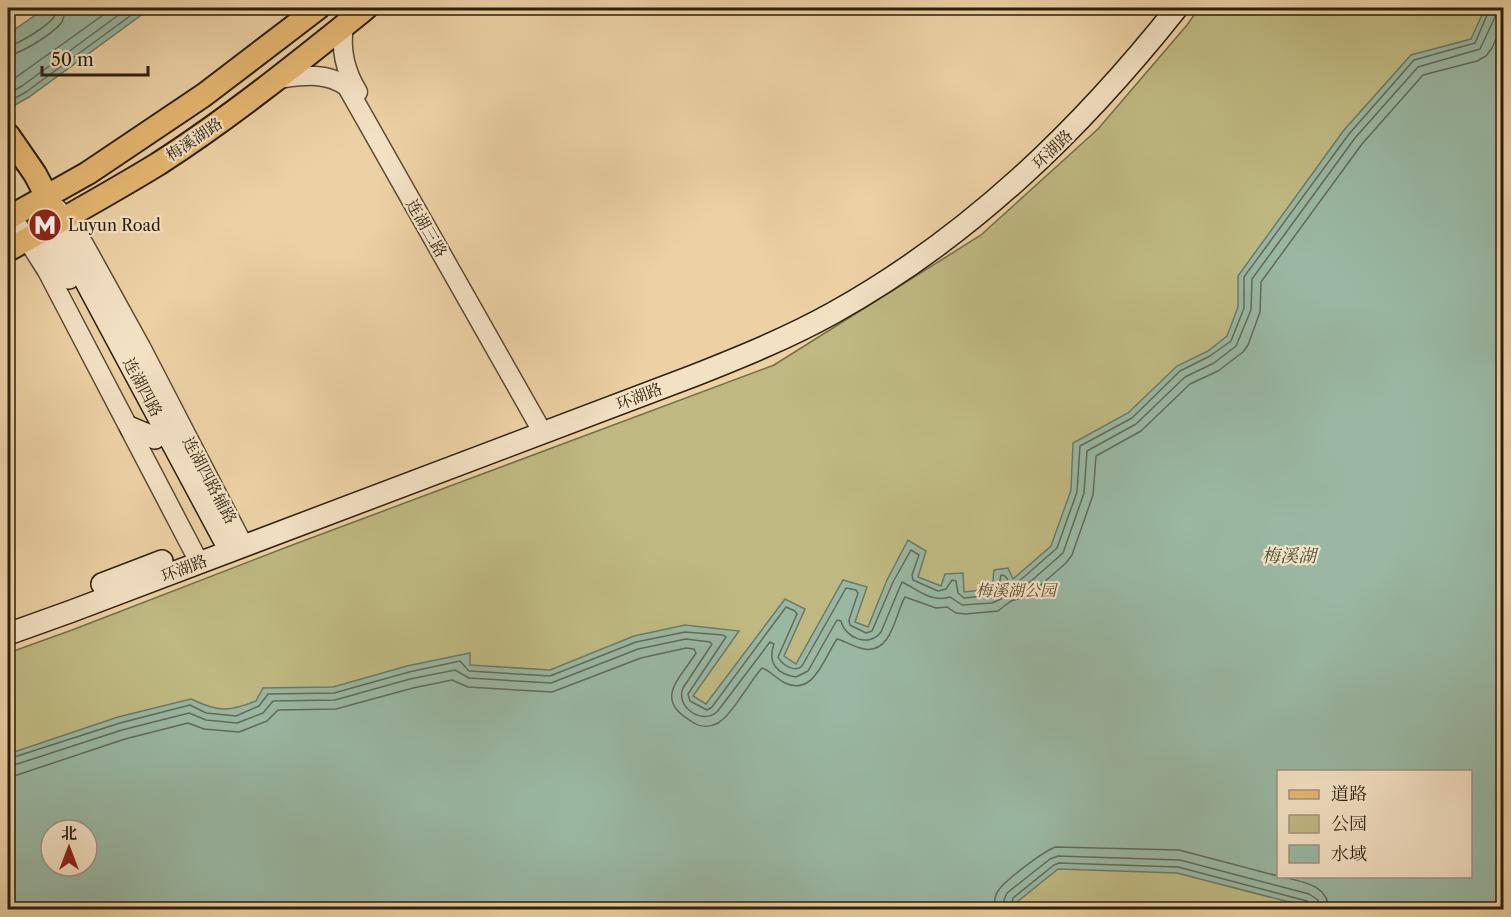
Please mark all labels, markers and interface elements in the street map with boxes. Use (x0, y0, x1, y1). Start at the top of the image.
scale bar (42, 39, 148, 77)
text: 50 m (51, 49, 94, 71)
street label: 梅溪湖路 (162, 113, 226, 165)
street label: 环湖路 (1028, 125, 1076, 173)
street label: 连湖三路 (402, 195, 452, 261)
metro station icon: Luyun Road (27, 207, 63, 243)
place label: Luyun Road (68, 215, 161, 235)
street label: 连湖四路 (119, 354, 167, 420)
street label: 环湖路 (613, 378, 665, 414)
street label: 连湖四路辅路 (179, 433, 241, 527)
water label: 梅溪湖 (1262, 545, 1319, 567)
street label: 环湖路 (158, 550, 210, 586)
park label: 梅溪湖公园 (976, 580, 1059, 600)
legend (1277, 770, 1472, 878)
text: 道路 (1331, 783, 1367, 805)
text: 公园 (1331, 813, 1367, 835)
north arrow (39, 818, 99, 878)
text: 北 (61, 823, 77, 843)
text: 水域 (1331, 843, 1367, 865)

